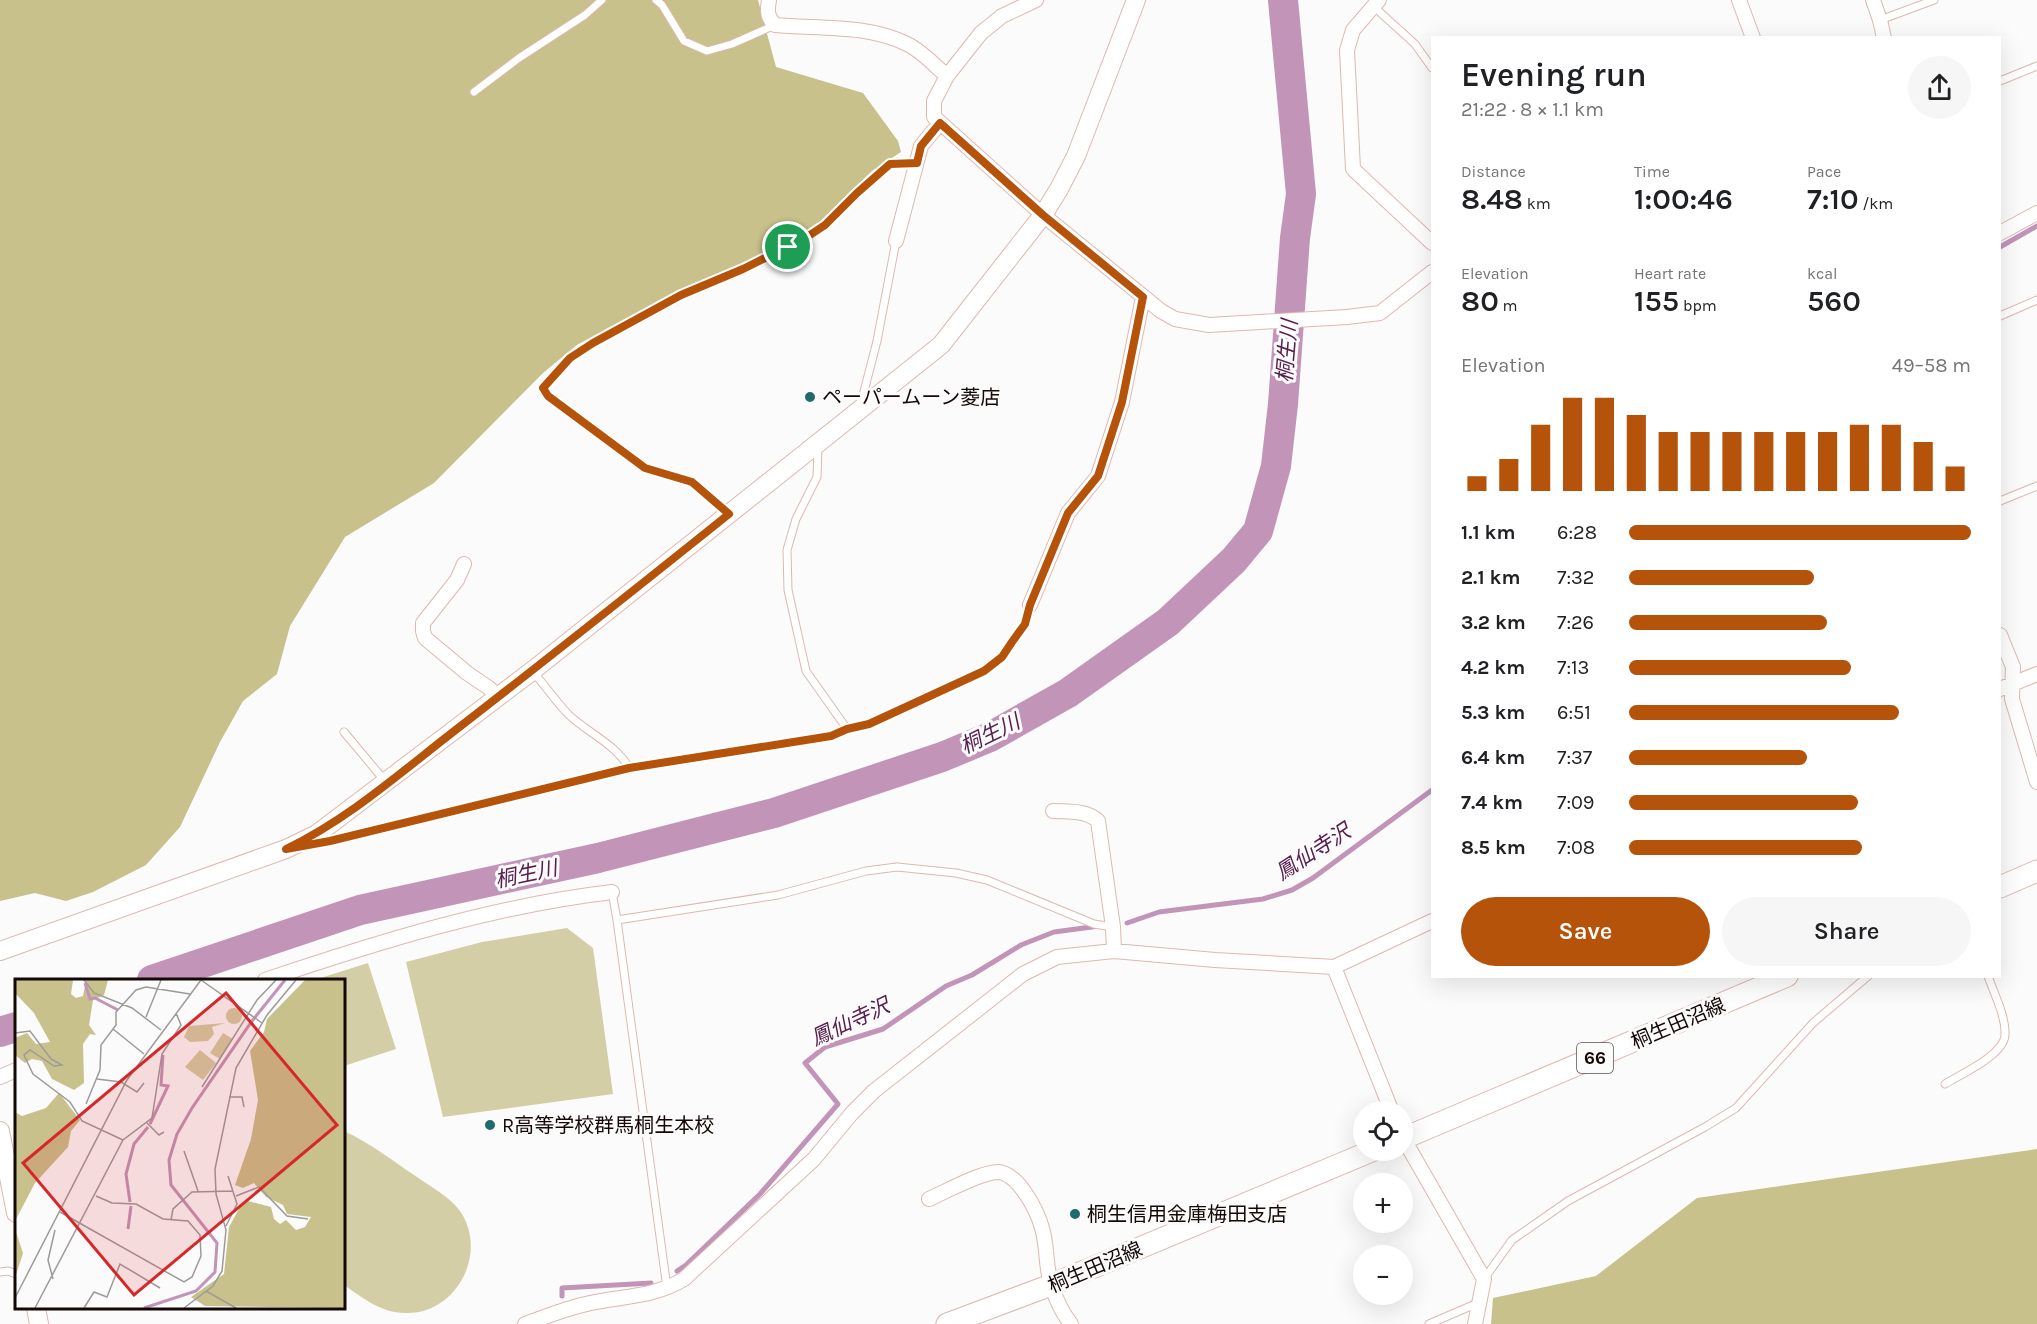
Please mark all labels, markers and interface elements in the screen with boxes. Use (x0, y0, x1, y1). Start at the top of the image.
text: Evening run (1461, 56, 1647, 94)
button: share (1908, 56, 1971, 119)
text: 21:22 · 8 × 1.1 km (1461, 98, 1604, 121)
text: Distance (1461, 162, 1526, 181)
text: Time (1634, 162, 1670, 181)
text: Pace (1807, 162, 1841, 181)
text: 8.48 (1461, 181, 1523, 217)
text: 1:00:46 (1634, 181, 1733, 217)
text: 7:10 (1807, 181, 1859, 217)
text: km (1523, 194, 1551, 213)
text: /km (1859, 194, 1893, 213)
pin (762, 221, 813, 272)
icon: arrive (771, 230, 804, 263)
text: Elevation (1461, 264, 1529, 283)
text: Heart rate (1634, 264, 1706, 283)
text: kcal (1807, 264, 1838, 283)
text: 80 (1461, 283, 1499, 319)
text: 155 (1634, 283, 1679, 319)
text: 560 (1807, 283, 1861, 319)
text: m (1499, 296, 1518, 315)
text: bpm (1679, 296, 1717, 315)
water label: 桐生川 (1272, 317, 1302, 383)
text: Elevation (1461, 354, 1546, 377)
text: 49–58 m (1892, 354, 1971, 377)
place label: ペーパームーン菱店 (822, 386, 1000, 409)
marker: ペーパームーン菱店 (803, 390, 817, 404)
text: 1.1 km (1461, 521, 1515, 544)
text: 6:28 (1557, 521, 1597, 544)
text: 2.1 km (1461, 566, 1520, 589)
text: 7:32 (1557, 566, 1594, 589)
text: 3.2 km (1461, 611, 1526, 634)
text: 7:26 (1557, 611, 1594, 634)
text: 4.2 km (1461, 656, 1525, 679)
text: 7:13 (1557, 656, 1589, 679)
text: 5.3 km (1461, 701, 1525, 724)
text: 6:51 (1557, 701, 1591, 724)
water label: 桐生川 (956, 709, 1025, 759)
text: 6.4 km (1461, 746, 1525, 769)
text: 7:37 (1557, 746, 1592, 769)
text: 7.4 km (1461, 791, 1523, 814)
text: 7:09 (1557, 791, 1594, 814)
water label: 鳳仙寺沢 (1271, 817, 1357, 885)
text: 8.5 km (1461, 836, 1526, 859)
text: 7:08 (1557, 836, 1595, 859)
water label: 桐生川 (493, 855, 561, 892)
button: Save (1461, 897, 1710, 966)
button: Share (1722, 897, 1971, 966)
inset map (15, 979, 345, 1309)
water label: 鳳仙寺沢 (807, 992, 896, 1051)
street label: 桐生田沼線 (1628, 993, 1729, 1054)
road number: 66 (1577, 1043, 1613, 1073)
map controls (1353, 1101, 1413, 1305)
button: locate (1353, 1101, 1413, 1161)
place label: R高等学校群馬桐生本校 (502, 1114, 714, 1137)
marker: R高等学校群馬桐生本校 (483, 1118, 497, 1132)
button: + (1353, 1173, 1413, 1233)
place label: 桐生信用金庫梅田支店 (1087, 1203, 1287, 1226)
marker: 桐生信用金庫梅田支店 (1068, 1207, 1082, 1221)
street label: 桐生田沼線 (1045, 1237, 1146, 1298)
button: − (1353, 1245, 1413, 1305)

